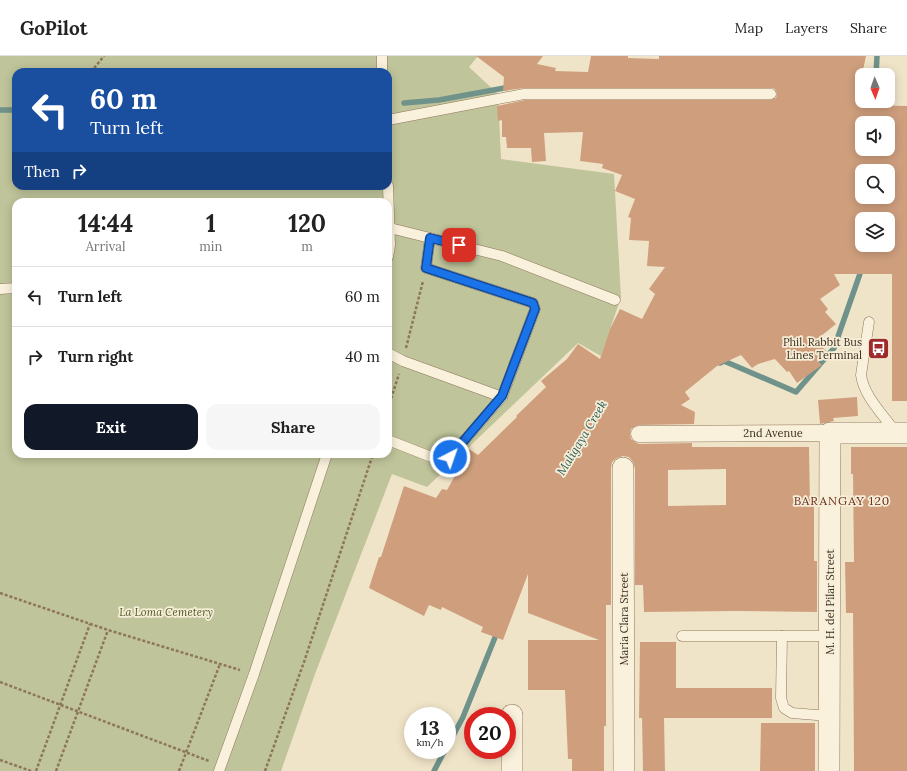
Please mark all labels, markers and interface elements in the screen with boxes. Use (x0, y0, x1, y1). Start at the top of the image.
text: GoPilot (20, 16, 88, 40)
text: Map (735, 19, 763, 37)
text: Layers (785, 19, 828, 37)
text: Share (850, 19, 887, 37)
north arrow (855, 68, 895, 108)
map controls (855, 68, 895, 252)
text: 60 m (90, 81, 157, 117)
icon: left (24, 84, 76, 136)
text: Turn left (90, 116, 163, 139)
button: sound (855, 116, 895, 156)
icon: right (68, 160, 90, 182)
text: Then (24, 162, 60, 181)
button: search (855, 164, 895, 204)
text: 14:44 (78, 208, 133, 239)
text: 1 (206, 208, 216, 239)
text: 120 (288, 208, 326, 239)
button: layers (855, 212, 895, 252)
pin (442, 228, 476, 262)
icon: arrive (448, 234, 470, 256)
text: Arrival (86, 238, 125, 255)
text: min (199, 238, 222, 255)
text: m (301, 238, 313, 255)
icon: left (24, 286, 46, 308)
text: Turn left (58, 287, 122, 306)
text: 60 m (345, 287, 380, 306)
place label: Phil. Rabbit Bus Lines Terminal (783, 335, 862, 362)
bus stop icon: Phil. Rabbit Bus Lines Terminal (865, 335, 891, 361)
icon: right (24, 346, 46, 368)
text: Turn right (58, 347, 134, 366)
text: 40 m (345, 347, 380, 366)
water label: Maligaya Creek (553, 398, 610, 478)
button: Exit (24, 404, 198, 450)
button: Share (206, 404, 380, 450)
street label: 2nd Avenue (743, 426, 803, 440)
position arrow (429, 436, 471, 478)
district label: BARANGAY 120 (794, 493, 890, 508)
street label: M. H. del Pilar Street (823, 548, 837, 655)
street label: Maria Clara Street (617, 572, 631, 666)
park label: La Loma Cemetery (119, 605, 213, 619)
speed limit sign: 20 (464, 707, 516, 759)
text: 13 (420, 715, 440, 740)
text: km/h (416, 736, 444, 749)

